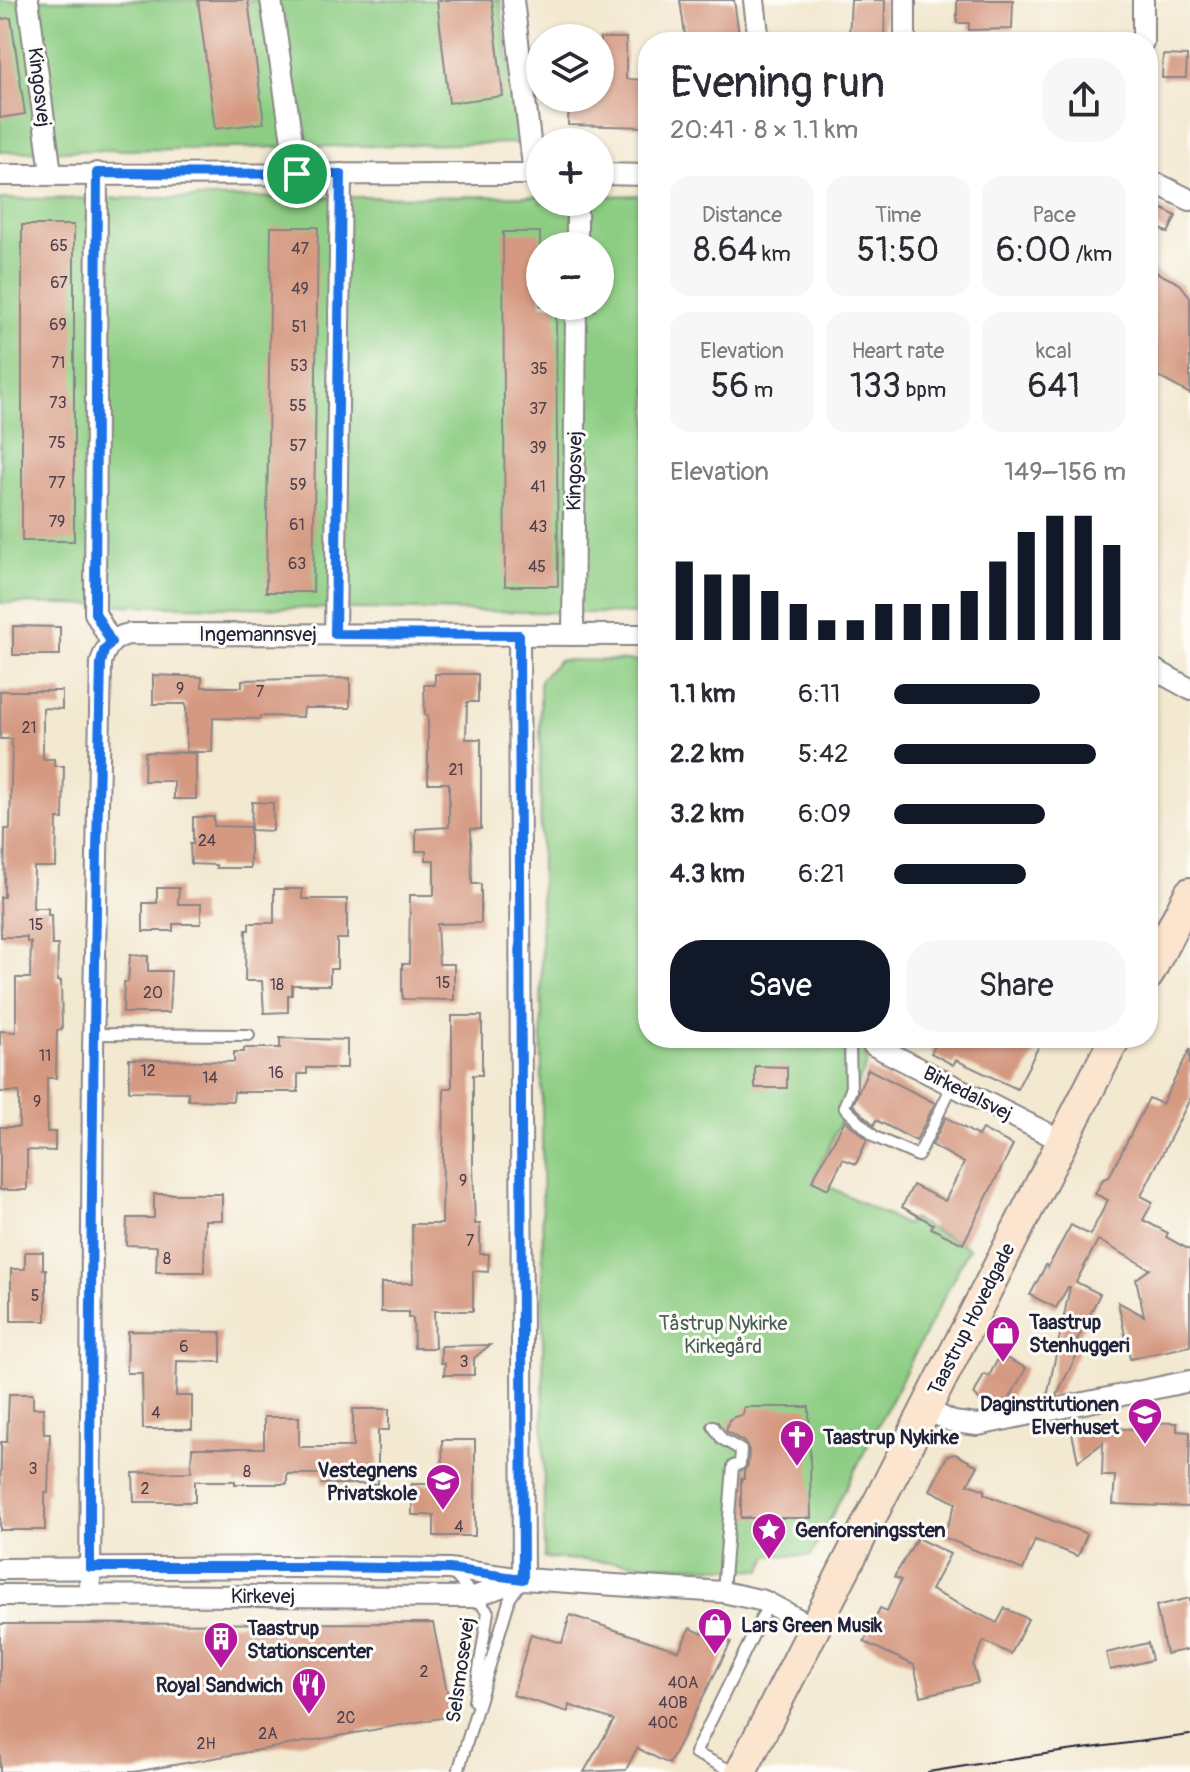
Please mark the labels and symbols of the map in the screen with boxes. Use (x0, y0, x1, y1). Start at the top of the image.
street label: Kingosvej (22, 46, 57, 128)
pin (263, 140, 331, 208)
house number: 65 (50, 236, 68, 256)
house number: 47 (291, 239, 309, 259)
house number: 67 (50, 273, 68, 293)
house number: 49 (291, 279, 309, 299)
house number: 69 (49, 315, 67, 335)
house number: 51 (292, 317, 306, 337)
house number: 71 (51, 353, 65, 373)
house number: 53 (290, 356, 308, 376)
house number: 35 (530, 359, 548, 379)
house number: 73 (49, 393, 67, 413)
house number: 55 (289, 396, 307, 416)
house number: 37 (529, 399, 547, 419)
street label: Kingosvej (561, 431, 588, 511)
house number: 75 (48, 433, 66, 453)
house number: 57 (289, 436, 307, 456)
house number: 39 (529, 438, 547, 458)
house number: 77 (49, 473, 66, 493)
house number: 59 (290, 475, 306, 495)
house number: 41 (530, 477, 546, 497)
house number: 79 (49, 512, 65, 532)
house number: 61 (289, 515, 305, 535)
house number: 43 (529, 517, 547, 537)
house number: 63 (288, 554, 306, 574)
house number: 45 (528, 557, 546, 577)
street label: Ingemannsvej (199, 622, 317, 647)
house number: 9 (176, 679, 184, 699)
house number: 7 (256, 682, 265, 702)
house number: 21 (21, 718, 37, 738)
house number: 21 (448, 760, 464, 780)
house number: 24 (198, 831, 216, 851)
house number: 15 (29, 915, 43, 935)
house number: 15 (436, 973, 450, 993)
house number: 18 (270, 975, 284, 995)
house number: 20 (143, 983, 163, 1003)
house number: 11 (39, 1046, 51, 1066)
street label: Birkedalsvej (919, 1060, 1016, 1126)
house number: 12 (140, 1061, 156, 1081)
house number: 16 (268, 1063, 284, 1083)
house number: 14 (202, 1068, 218, 1088)
house number: 9 (33, 1092, 41, 1112)
house number: 9 (459, 1171, 467, 1191)
house number: 7 (466, 1231, 475, 1251)
street label: Taastrup Hovedgade (922, 1239, 1021, 1400)
house number: 8 (163, 1249, 171, 1269)
house number: 5 (31, 1286, 39, 1306)
place label: Taastrup Stenhuggeri (1028, 1310, 1130, 1358)
park label: Tåstrup Nykirke Kirkegård (659, 1311, 787, 1359)
shop icon: Taastrup Stenhuggeri (984, 1314, 1022, 1364)
house number: 6 (179, 1337, 189, 1357)
house number: 3 (460, 1352, 469, 1372)
place label: Daginstitutionen Elverhuset (980, 1392, 1120, 1440)
school or university icon: Daginstitutionen Elverhuset (1126, 1396, 1164, 1446)
house number: 4 (151, 1403, 161, 1423)
church icon: Taastrup Nykirke (778, 1418, 816, 1468)
place label: Taastrup Nykirke (822, 1425, 960, 1450)
place label: Vestegnens Privatskole (318, 1458, 418, 1506)
house number: 3 (29, 1459, 38, 1479)
house number: 8 (243, 1462, 251, 1482)
school or university icon: Vestegnens Privatskole (424, 1462, 462, 1512)
house number: 2 (141, 1479, 150, 1499)
place icon: Genforeningssten (750, 1511, 788, 1561)
house number: 4 (454, 1517, 464, 1537)
place label: Genforeningssten (795, 1518, 946, 1543)
street label: Kirkevej (231, 1584, 295, 1609)
shop icon: Lars Green Musik (696, 1606, 734, 1656)
place label: Lars Green Musik (741, 1613, 883, 1638)
place label: Taastrup Stationscenter (246, 1616, 374, 1664)
street label: Selsmosevej (441, 1616, 480, 1724)
building icon: Taastrup Stationscenter (202, 1620, 240, 1670)
house number: 2 (420, 1662, 429, 1682)
restaurant icon: Royal Sandwich (290, 1666, 328, 1716)
place label: Royal Sandwich (156, 1673, 283, 1698)
house number: 40A (668, 1673, 698, 1693)
house number: 40B (658, 1693, 688, 1713)
house number: 2C (337, 1708, 356, 1728)
house number: 40C (648, 1713, 678, 1733)
house number: 2A (258, 1724, 278, 1744)
house number: 2H (196, 1734, 216, 1754)

